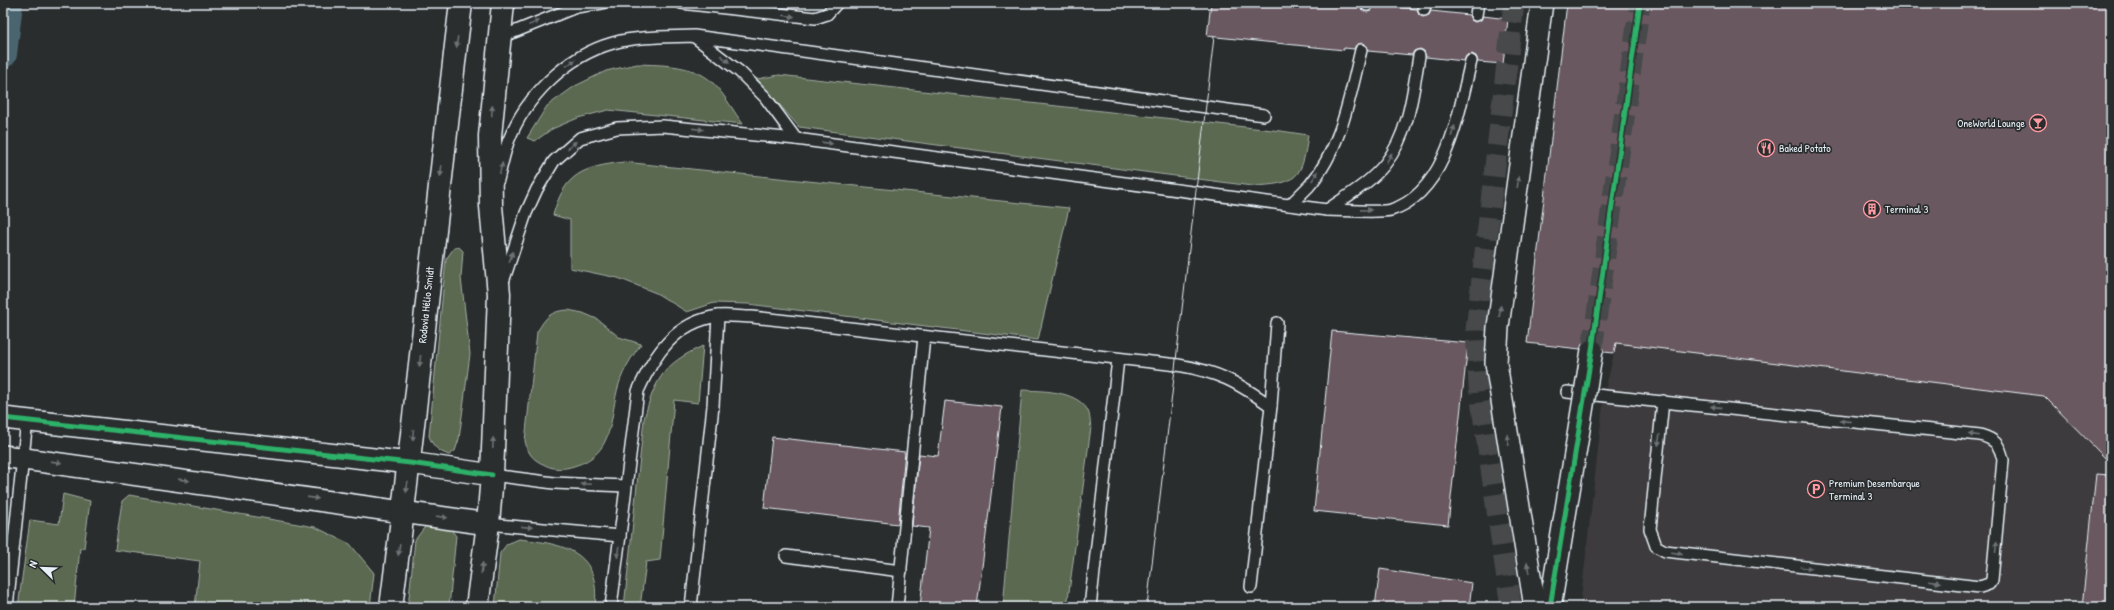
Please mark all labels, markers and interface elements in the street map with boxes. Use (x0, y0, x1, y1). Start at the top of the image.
one-way arrow (783, 13, 795, 19)
one-way arrow (528, 20, 539, 26)
one-way arrow (454, 36, 460, 48)
one-way arrow (720, 55, 731, 64)
one-way arrow (566, 59, 577, 67)
one-way arrow (488, 105, 495, 117)
bar icon: OneWorld Lounge (2028, 113, 2048, 133)
place label: OneWorld Lounge (1957, 116, 2026, 130)
one-way arrow (1450, 125, 1456, 137)
one-way arrow (692, 126, 704, 133)
restaurant icon: Baked Potato (1756, 138, 1776, 158)
one-way arrow (821, 140, 833, 146)
one-way arrow (567, 141, 578, 150)
place label: Baked Potato (1779, 141, 1831, 155)
one-way arrow (1385, 152, 1392, 164)
one-way arrow (498, 162, 504, 174)
one-way arrow (438, 165, 445, 177)
one-way arrow (1312, 170, 1319, 182)
one-way arrow (1514, 176, 1521, 189)
building icon: Terminal 3 (1862, 199, 1882, 219)
place label: Terminal 3 (1885, 202, 1928, 216)
one-way arrow (1360, 207, 1373, 213)
one-way arrow (509, 251, 515, 263)
street label: Rodovia Hélio Smidt (415, 266, 437, 344)
one-way arrow (1497, 305, 1503, 317)
one-way arrow (417, 355, 423, 367)
one-way arrow (1710, 404, 1722, 410)
one-way arrow (1839, 418, 1851, 424)
one-way arrow (409, 429, 416, 441)
one-way arrow (1968, 432, 1980, 438)
one-way arrow (1505, 434, 1511, 446)
one-way arrow (1656, 434, 1662, 446)
one-way arrow (490, 436, 496, 449)
one-way arrow (50, 459, 62, 465)
place label: Premium Desembarque Terminal 3 (1829, 476, 1921, 503)
one-way arrow (178, 477, 190, 483)
parking icon: Premium Desembarque Terminal 3 (1806, 479, 1826, 499)
one-way arrow (404, 481, 410, 493)
one-way arrow (579, 481, 592, 487)
one-way arrow (307, 495, 319, 502)
one-way arrow (436, 514, 448, 520)
one-way arrow (521, 524, 533, 531)
one-way arrow (1993, 541, 2000, 553)
one-way arrow (396, 544, 402, 556)
one-way arrow (615, 546, 621, 558)
north arrow (22, 548, 62, 588)
one-way arrow (1671, 550, 1683, 556)
text: N (25, 559, 40, 570)
one-way arrow (479, 562, 485, 574)
one-way arrow (1525, 562, 1531, 575)
one-way arrow (1800, 564, 1812, 571)
one-way arrow (1929, 579, 1941, 586)

